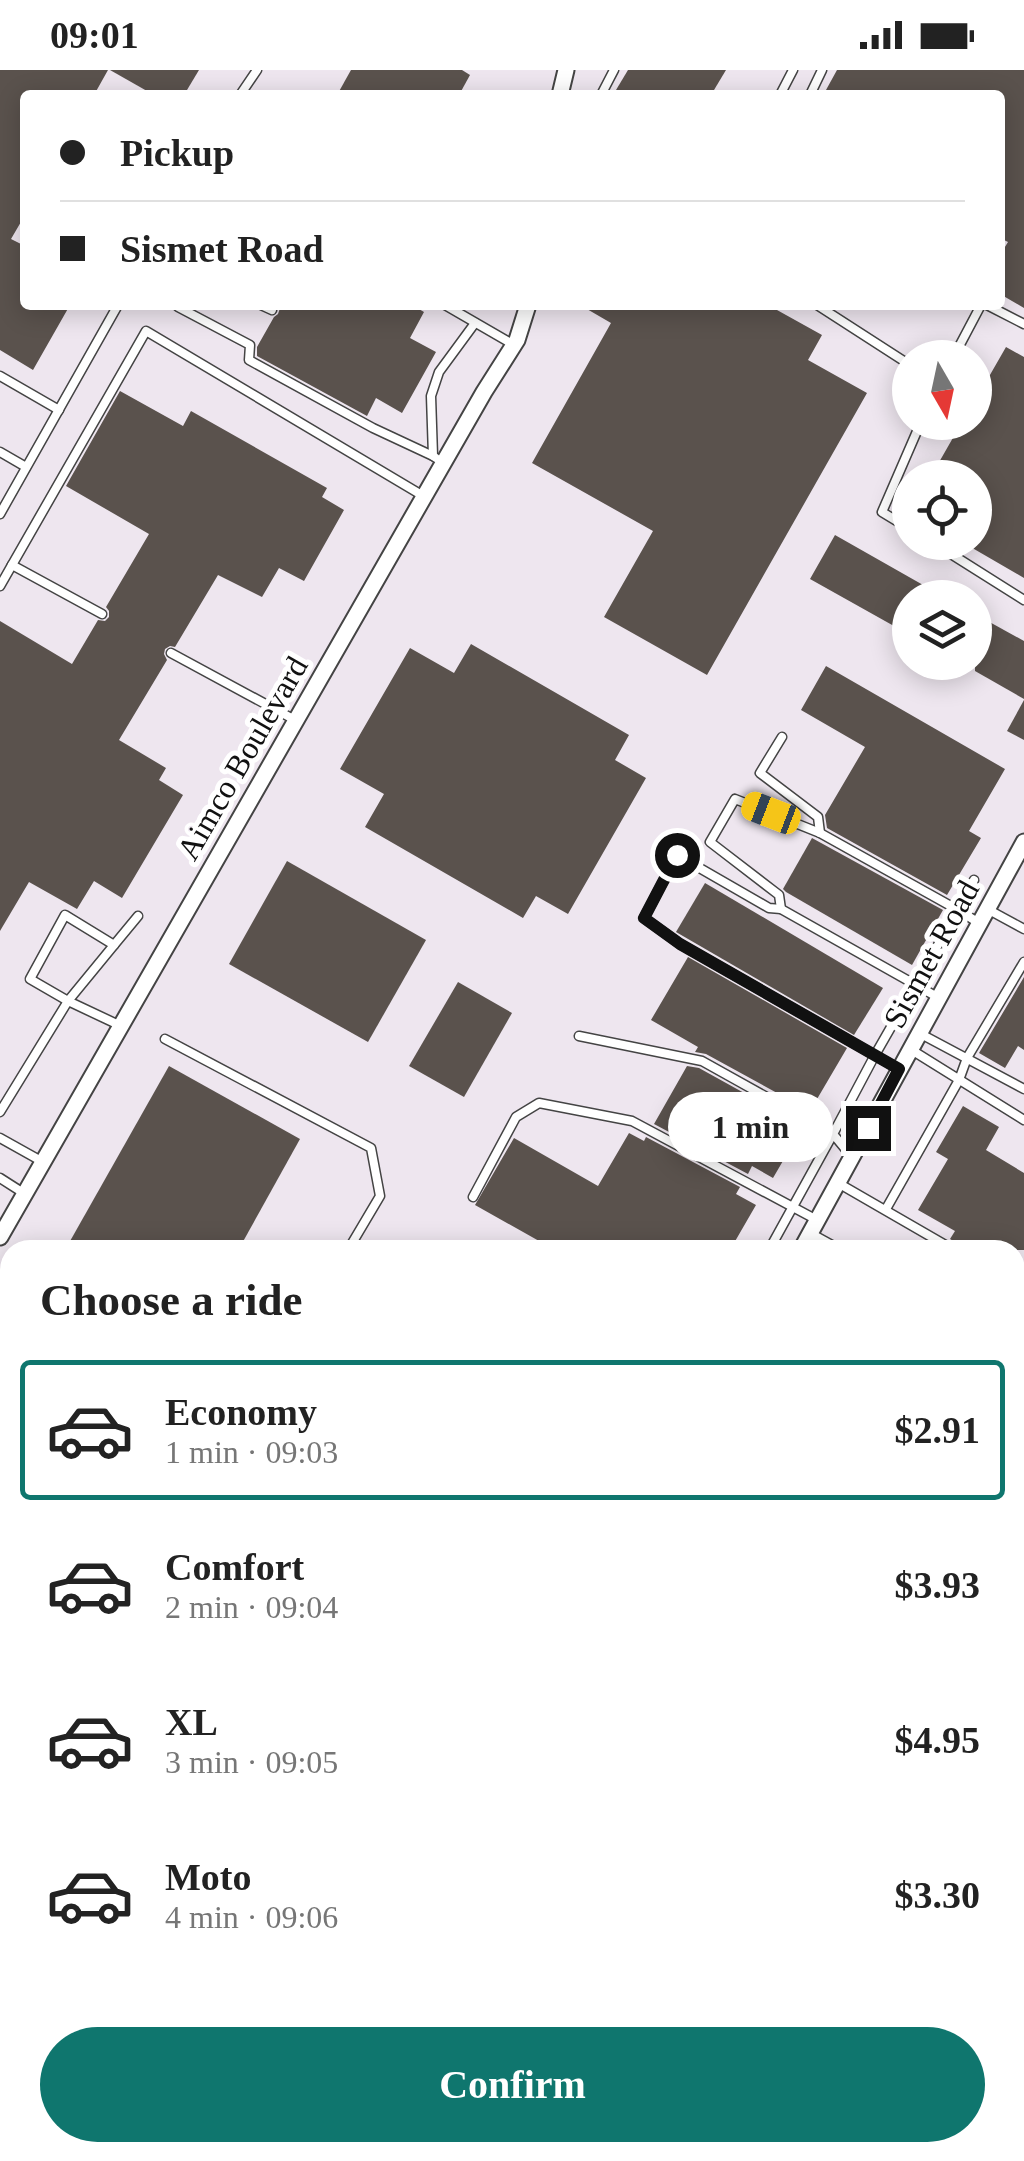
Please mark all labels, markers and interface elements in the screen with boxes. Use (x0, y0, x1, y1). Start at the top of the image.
text: 09:01 (50, 14, 139, 56)
text: Pickup (120, 132, 234, 174)
text: Sismet Road (120, 228, 324, 270)
north arrow (892, 340, 992, 440)
map controls (892, 340, 992, 680)
button: locate (892, 460, 992, 560)
button: layers (892, 580, 992, 680)
street label: Aimco Boulevard (169, 650, 315, 866)
car (738, 788, 804, 838)
route start (655, 833, 700, 878)
street label: Sismet Road (876, 874, 986, 1034)
callout: 1 min (668, 1093, 833, 1163)
route end (846, 1106, 891, 1151)
text: 1 min (712, 1109, 789, 1145)
text: Choose a ride (40, 1275, 303, 1325)
icon: car (45, 1385, 135, 1475)
text: Economy (165, 1391, 317, 1433)
text: $2.91 (895, 1409, 980, 1451)
text: 1 min · 09:03 (165, 1434, 338, 1470)
icon: car (45, 1540, 135, 1630)
text: Comfort (165, 1546, 304, 1588)
text: $3.93 (895, 1564, 980, 1606)
text: 2 min · 09:04 (165, 1589, 338, 1625)
icon: car (45, 1695, 135, 1785)
text: XL (165, 1701, 218, 1743)
text: $4.95 (895, 1719, 980, 1761)
text: 3 min · 09:05 (165, 1744, 338, 1780)
icon: car (45, 1850, 135, 1940)
text: Moto (165, 1856, 252, 1898)
text: $3.30 (895, 1874, 980, 1916)
text: 4 min · 09:06 (165, 1899, 338, 1935)
button: Confirm (40, 2027, 985, 2142)

